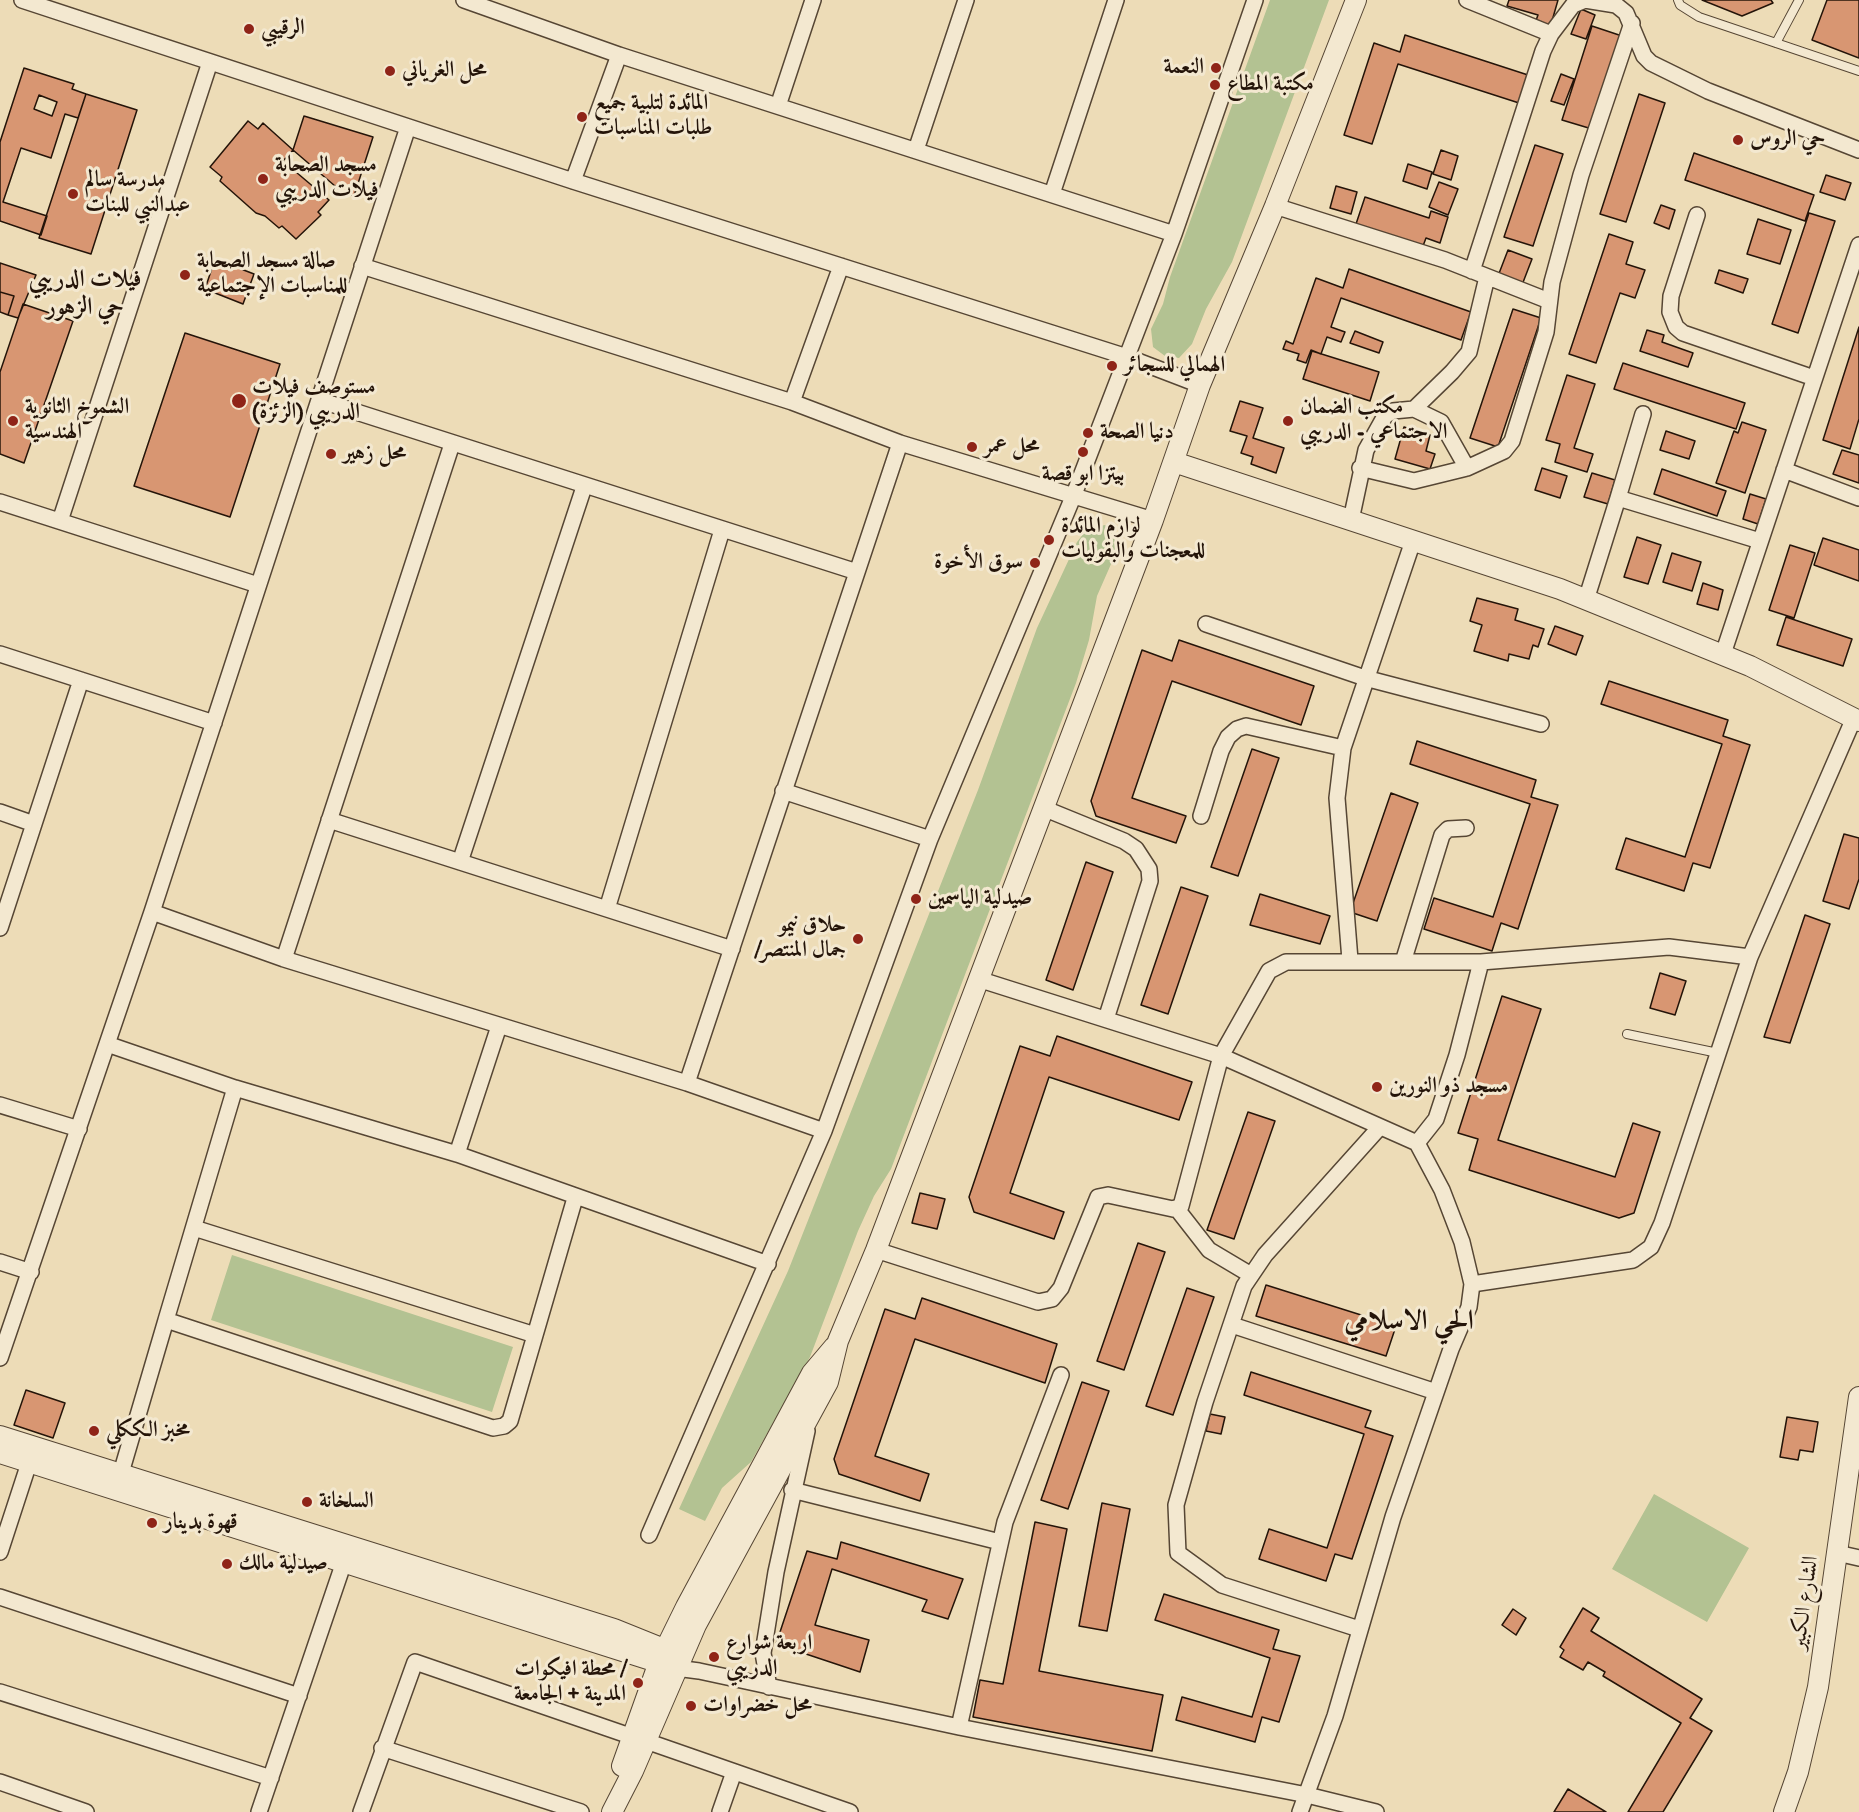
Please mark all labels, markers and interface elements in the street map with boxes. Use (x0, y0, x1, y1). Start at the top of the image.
place label: الرقيبي (261, 16, 305, 42)
marker: الرقيبي (242, 22, 256, 36)
place label: النعمة (1163, 55, 1204, 81)
place label: محل الغرياني (402, 58, 486, 84)
marker: النعمة (1209, 61, 1223, 75)
marker: محل الغرياني (383, 64, 397, 78)
place label: مكتبة المطاع (1227, 72, 1314, 98)
marker: مكتبة المطاع (1208, 78, 1222, 92)
place label: المائدة لتلبية جميع طلبات المناسبات (594, 91, 713, 142)
marker: المائدة لتلبية جميع طلبات المناسبات (575, 110, 589, 124)
place label: حي الروس (1750, 127, 1825, 153)
marker: حي الروس (1731, 133, 1745, 147)
place label: مسجد الصحابة فيلات الدريبي (275, 153, 379, 204)
place label: مدرسة سالم عبدالنبي للبنات (85, 168, 190, 220)
marker: مسجد الصحابة فيلات الدريبي (256, 172, 270, 186)
marker: مدرسة سالم عبدالنبي للبنات (66, 187, 80, 201)
place label: صالة مسجد الصحابة للمناسبات الإجتماعية (197, 249, 347, 300)
district label: فيلات الدريبي حي الزهور (28, 267, 142, 323)
marker: صالة مسجد الصحابة للمناسبات الإجتماعية (178, 268, 192, 282)
place label: الهمالي للسجائر (1124, 353, 1225, 379)
marker: الهمالي للسجائر (1105, 359, 1119, 373)
place label: مستوصف فيلات الدريبي (الزئزة) (252, 375, 376, 427)
marker: مستوصف فيلات الدريبي (الزئزة) (230, 392, 248, 410)
place label: الشموخ الثانوية الهندسية (25, 395, 129, 446)
place label: مكتب الضمان الاجتماعي - الدريبي (1300, 395, 1447, 446)
marker: الشموخ الثانوية الهندسية (6, 414, 20, 428)
marker: مكتب الضمان الاجتماعي - الدريبي (1281, 414, 1295, 428)
place label: دنيا الصحة (1100, 420, 1174, 446)
marker: دنيا الصحة (1081, 426, 1095, 440)
place label: محل عمر (984, 434, 1039, 460)
marker: محل عمر (965, 440, 979, 454)
place label: محل زهير (343, 441, 406, 467)
marker: بيتزا ابو قصة (1076, 445, 1090, 459)
marker: محل زهير (324, 447, 338, 461)
place label: بيتزا ابو قصة (1042, 462, 1124, 488)
place label: لوازم المائدة للمعجنات والبقوليات (1061, 514, 1205, 566)
marker: لوازم المائدة للمعجنات والبقوليات (1042, 533, 1056, 547)
place label: سوق الأخوة (934, 550, 1023, 576)
marker: سوق الأخوة (1028, 556, 1042, 570)
place label: صيدلية الياسمين (928, 886, 1032, 912)
marker: صيدلية الياسمين (909, 892, 923, 906)
place label: حلاق نيمو /جمال المنتصر (754, 913, 846, 964)
marker: حلاق نيمو /جمال المنتصر (851, 932, 865, 946)
place label: مسجد ذو النورين (1389, 1074, 1508, 1100)
marker: مسجد ذو النورين (1370, 1080, 1384, 1094)
district label: الحي الاسلامي (1344, 1306, 1474, 1340)
place label: مخبز الككلي (106, 1418, 190, 1444)
marker: مخبز الككلي (87, 1424, 101, 1438)
place label: السلخانة (319, 1489, 374, 1515)
marker: السلخانة (300, 1495, 314, 1509)
place label: قهوة بدينار (164, 1510, 238, 1536)
marker: قهوة بدينار (145, 1516, 159, 1530)
place label: صيدلية مالك (239, 1551, 328, 1577)
street label: الشارع الكبير (1786, 1554, 1826, 1652)
marker: صيدلية مالك (220, 1557, 234, 1571)
place label: اربعة شوارع الدريبي (726, 1631, 812, 1682)
marker: اربعة شوارع الدريبي (707, 1650, 721, 1664)
place label: محطة افيكوات / المدينة + الجامعة (514, 1657, 626, 1708)
marker: محطة افيكوات / المدينة + الجامعة (631, 1676, 645, 1690)
place label: محل خضراوات (703, 1693, 812, 1719)
marker: محل خضراوات (684, 1699, 698, 1713)

